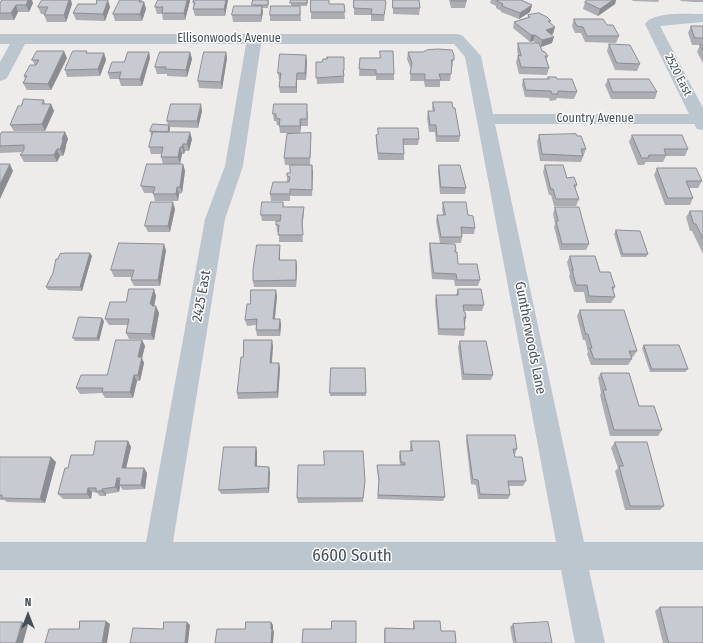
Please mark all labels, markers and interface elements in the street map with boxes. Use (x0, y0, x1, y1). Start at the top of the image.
street label: Ellisonwoods Avenue (177, 32, 281, 46)
street label: 2520 East (661, 52, 695, 98)
street label: Country Avenue (556, 112, 634, 126)
street label: 2425 East (189, 269, 215, 323)
street label: Guntherwoods Lane (511, 280, 549, 396)
street label: 6600 South (312, 546, 392, 566)
north arrow (8, 595, 48, 635)
text: N (25, 596, 31, 609)

